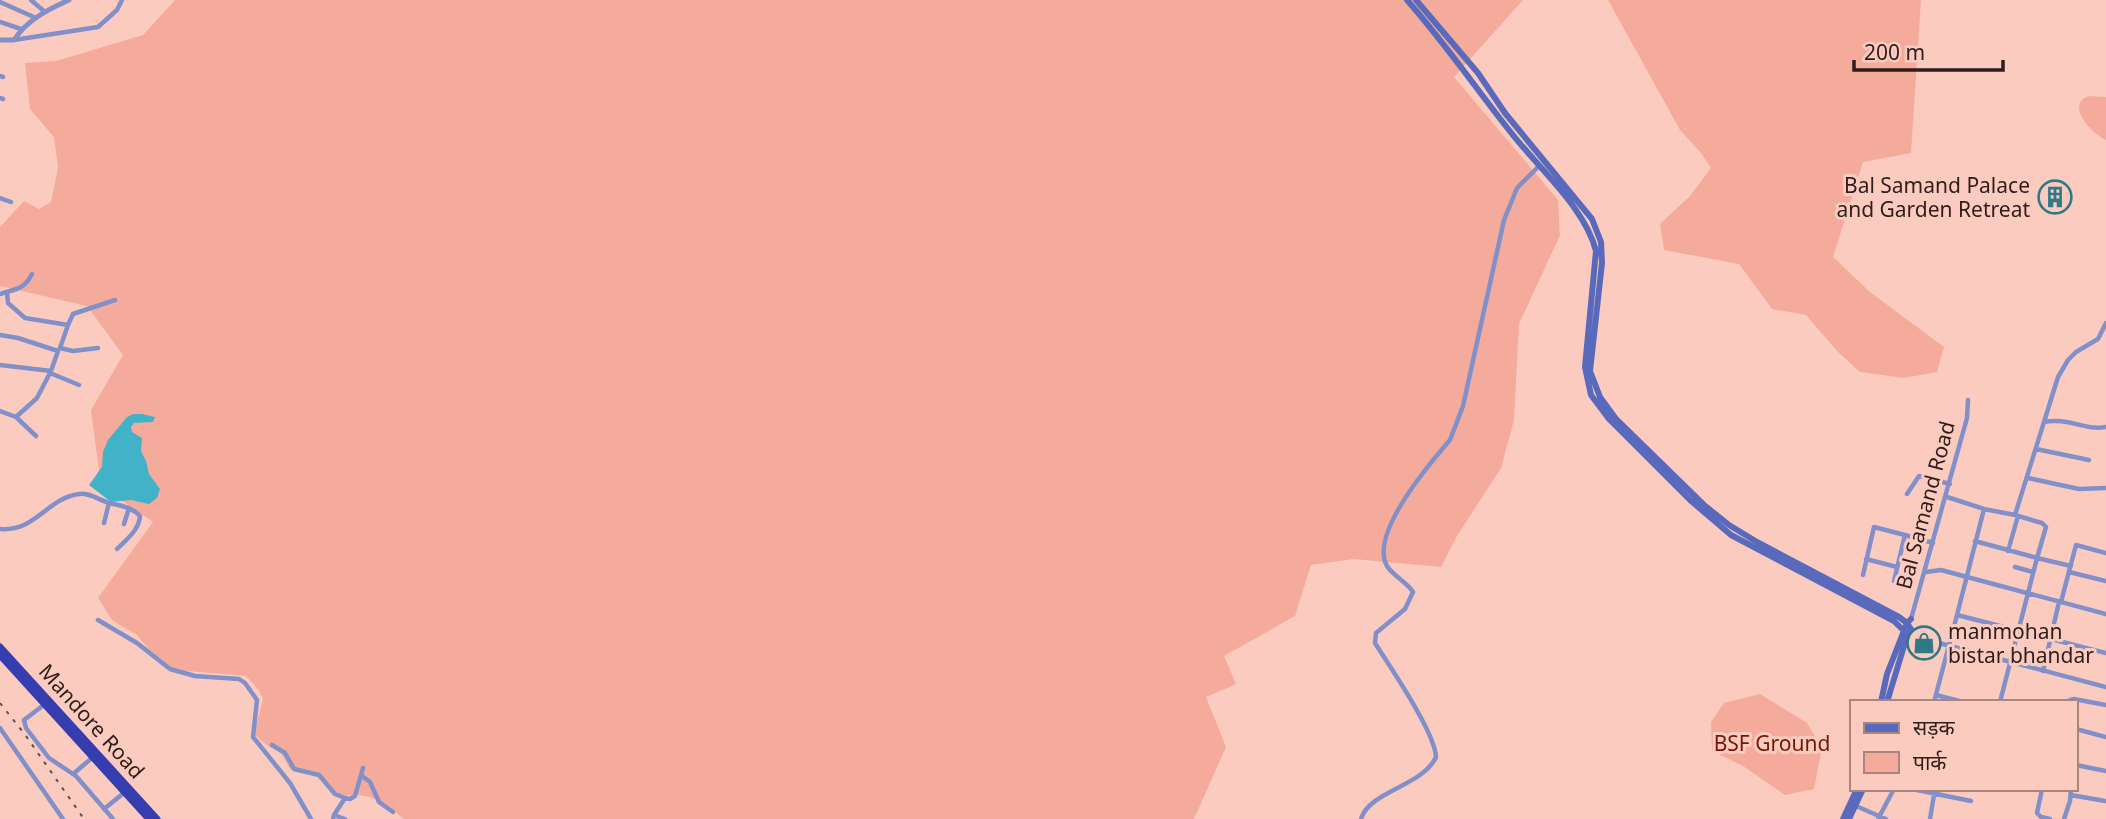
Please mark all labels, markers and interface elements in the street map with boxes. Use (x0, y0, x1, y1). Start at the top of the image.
scale bar (1854, 28, 2003, 72)
text: 200 m (1864, 38, 1925, 66)
place label: Bal Samand Palace and Garden Retreat (1836, 171, 2030, 223)
building icon: Bal Samand Palace and Garden Retreat (2036, 178, 2074, 216)
street label: Bal Samand Road (1889, 418, 1961, 592)
place label: manmohan bistar bhandar (1948, 617, 2094, 669)
shop icon: manmohan bistar bhandar (1905, 624, 1943, 662)
street label: Mandore Road (33, 658, 151, 784)
legend (1850, 700, 2078, 791)
text: सड़क (1913, 713, 1955, 741)
park label: BSF Ground (1714, 729, 1830, 757)
text: पार्क (1913, 748, 1947, 776)

